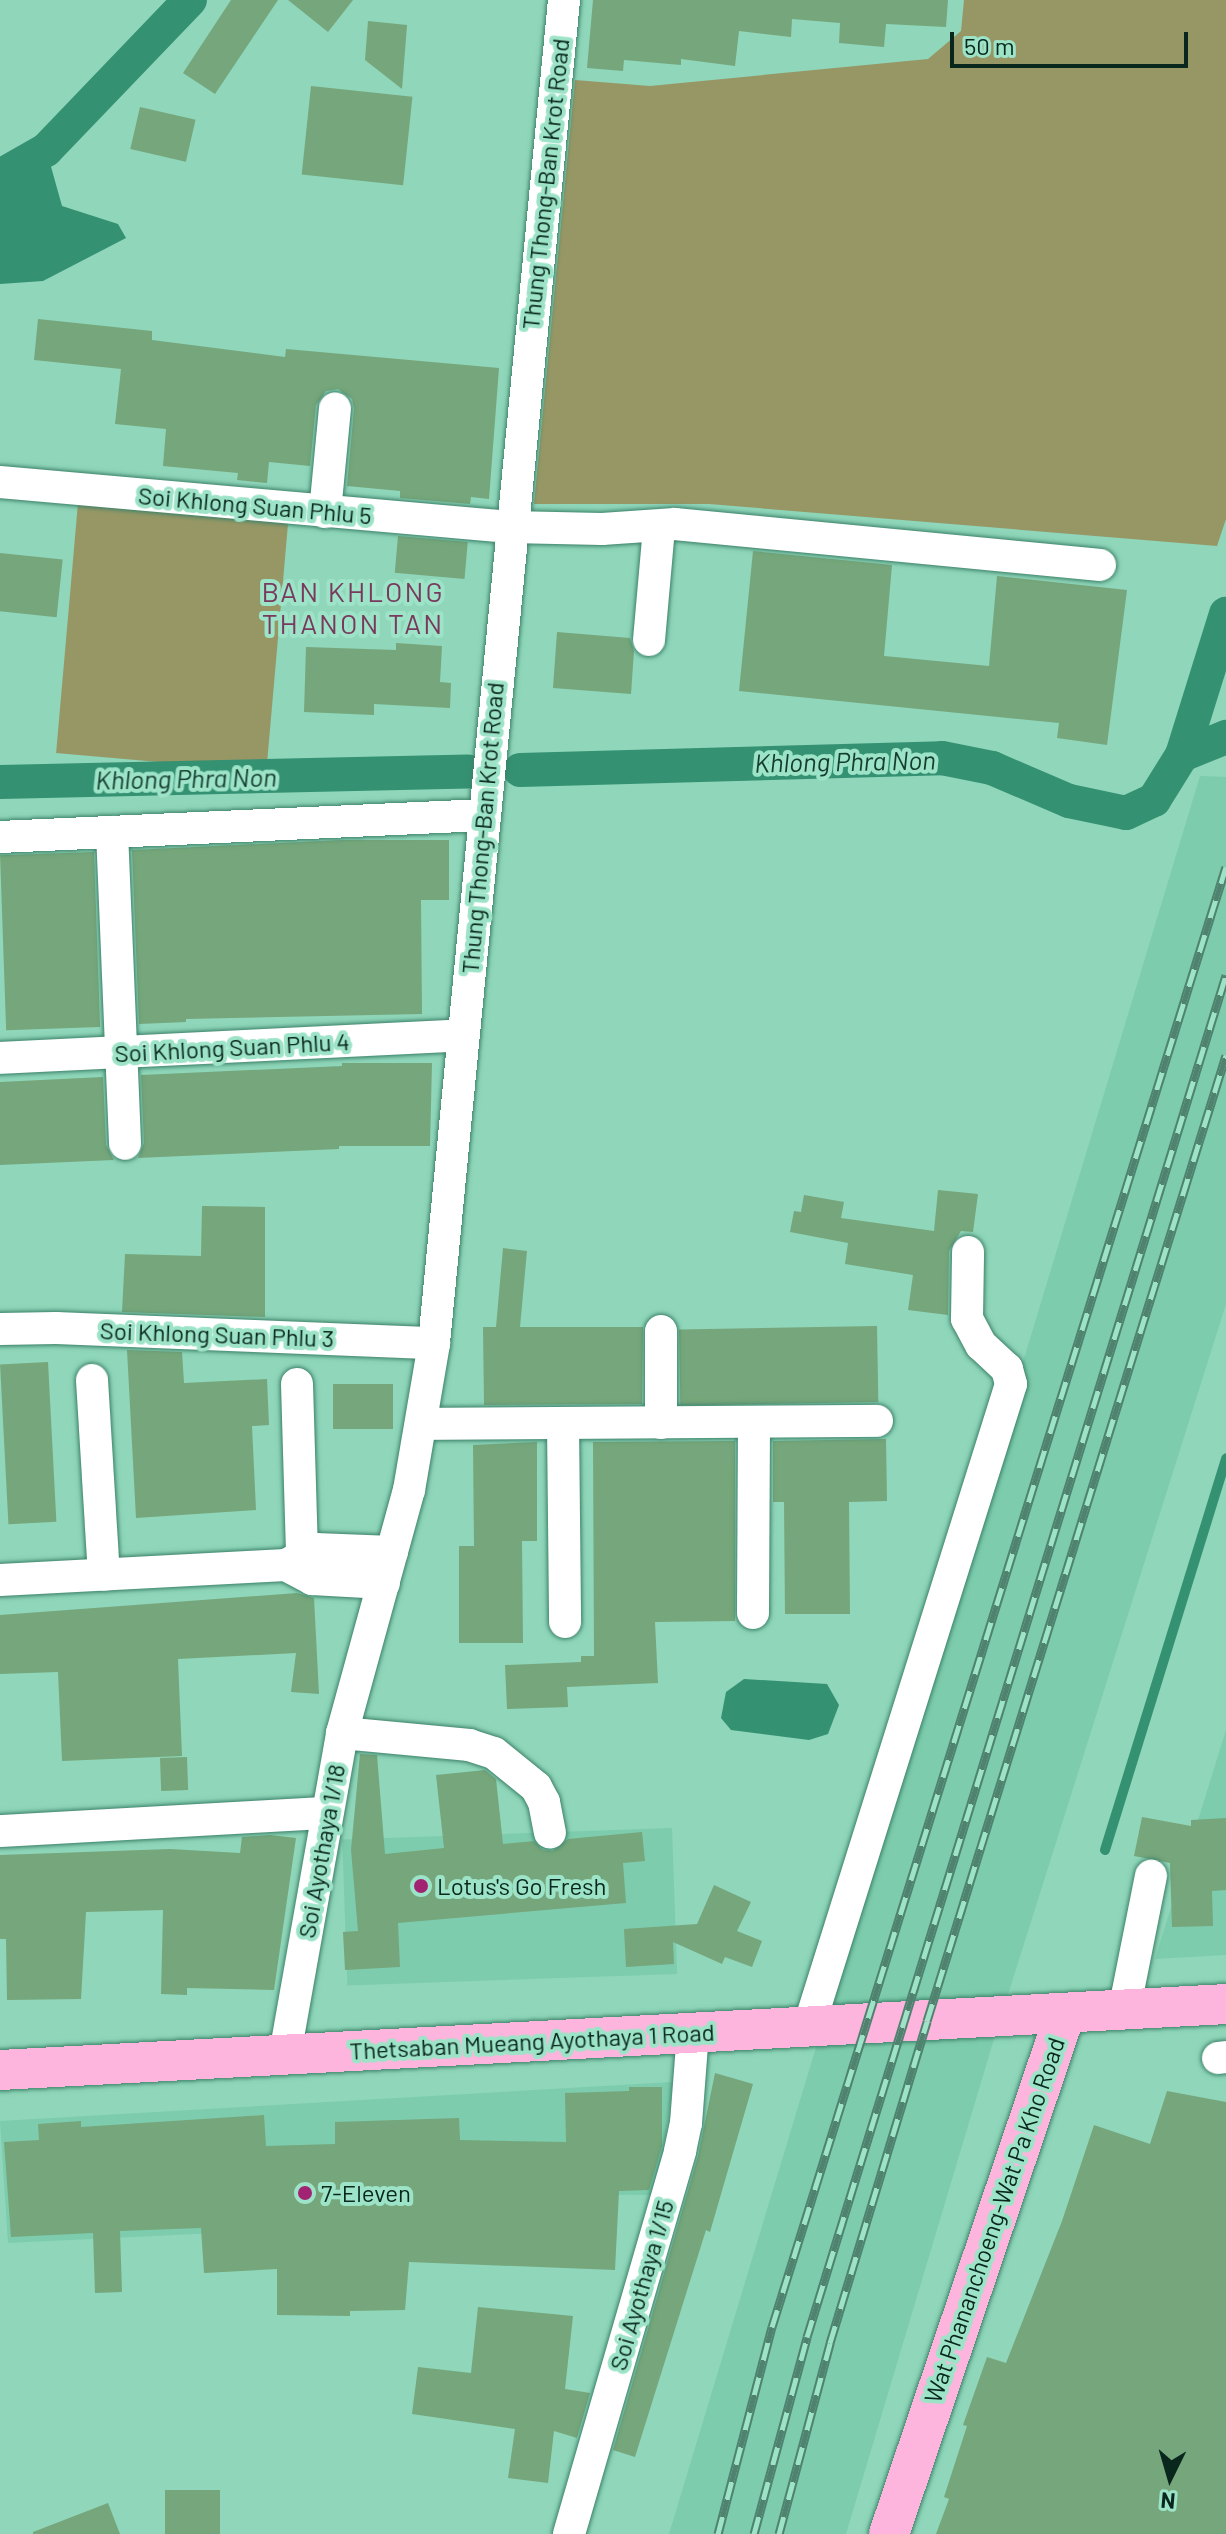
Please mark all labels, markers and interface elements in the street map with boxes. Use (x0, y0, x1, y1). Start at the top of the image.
scale bar (954, 16, 1192, 66)
text: 50 m (964, 31, 1015, 60)
street label: Thung Thong-Ban Krot Road (515, 37, 575, 331)
street label: Soi Khlong Suan Phlu 5 (137, 480, 373, 530)
district label: BAN KHLONG THANON TAN (261, 574, 445, 640)
street label: Thung Thong-Ban Krot Road (455, 681, 509, 975)
water label: Khlong Phra Non (754, 744, 936, 778)
water label: Khlong Phra Non (95, 761, 277, 795)
street label: Soi Khlong Suan Phlu 4 (114, 1026, 350, 1068)
street label: Soi Khlong Suan Phlu 3 (99, 1316, 335, 1352)
street label: Soi Ayothaya 1/18 (292, 1762, 350, 1940)
place label: Lotus's Go Fresh (437, 1872, 606, 1900)
marker: Lotus's Go Fresh (412, 1877, 430, 1895)
street label: Thetsaban Mueang Ayothaya 1 Road (349, 2017, 715, 2065)
street label: Wat Phananchoeng-Wat Pa Kho Road (918, 2034, 1070, 2406)
place label: 7-Eleven (321, 2179, 411, 2207)
marker: 7-Eleven (296, 2184, 314, 2202)
street label: Soi Ayothaya 1/15 (603, 2196, 679, 2374)
north arrow (1130, 2438, 1210, 2518)
text: N (1159, 2488, 1176, 2515)

